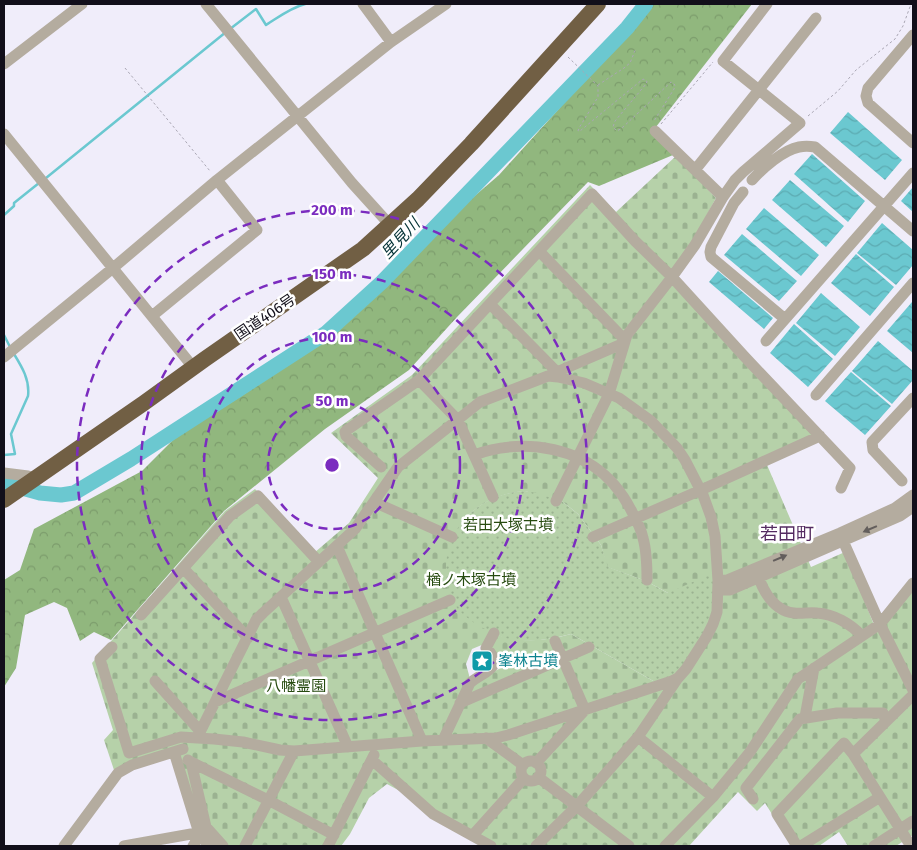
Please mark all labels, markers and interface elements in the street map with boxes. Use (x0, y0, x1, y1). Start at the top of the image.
text: 200 m (311, 201, 353, 219)
water label: 里見川 (377, 213, 425, 262)
text: 150 m (312, 265, 352, 283)
street label: 国道406号 (231, 290, 299, 344)
text: 100 m (312, 328, 352, 346)
text: 50 m (315, 392, 349, 410)
centre of rings (323, 456, 341, 474)
park label: 若田大塚古墳 (463, 516, 553, 534)
district label: 若田町 (760, 523, 814, 545)
one-way arrow (863, 526, 877, 534)
one-way arrow (773, 554, 788, 562)
park label: 楢ノ木塚古墳 (426, 571, 516, 589)
place icon: 峯林古墳 (470, 649, 494, 673)
place label: 峯林古墳 (498, 652, 558, 670)
park label: 八幡霊園 (266, 677, 326, 695)

